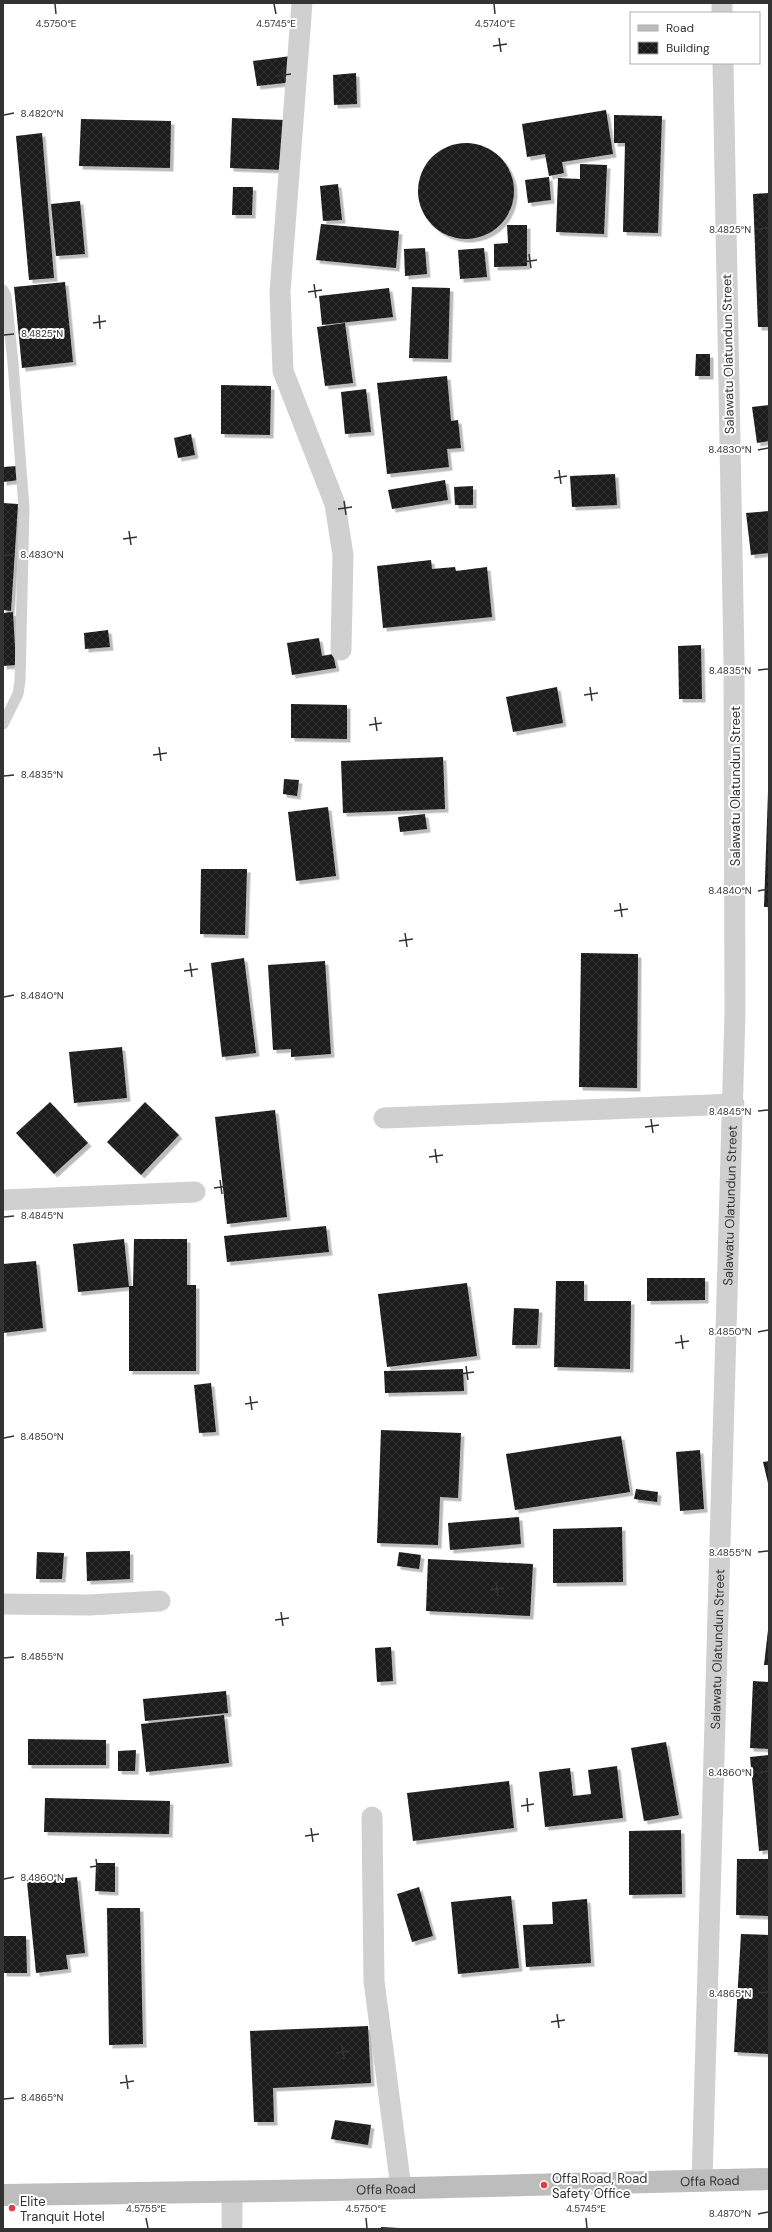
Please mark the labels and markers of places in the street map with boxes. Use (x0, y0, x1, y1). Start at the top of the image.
place label: Offa Road, Road Safety Office (552, 2170, 648, 2202)
marker: Offa Road, Road Safety Office (539, 2180, 549, 2190)
place label: Elite Tranquit Hotel (20, 2193, 105, 2225)
marker: Elite Tranquit Hotel (7, 2203, 17, 2213)

